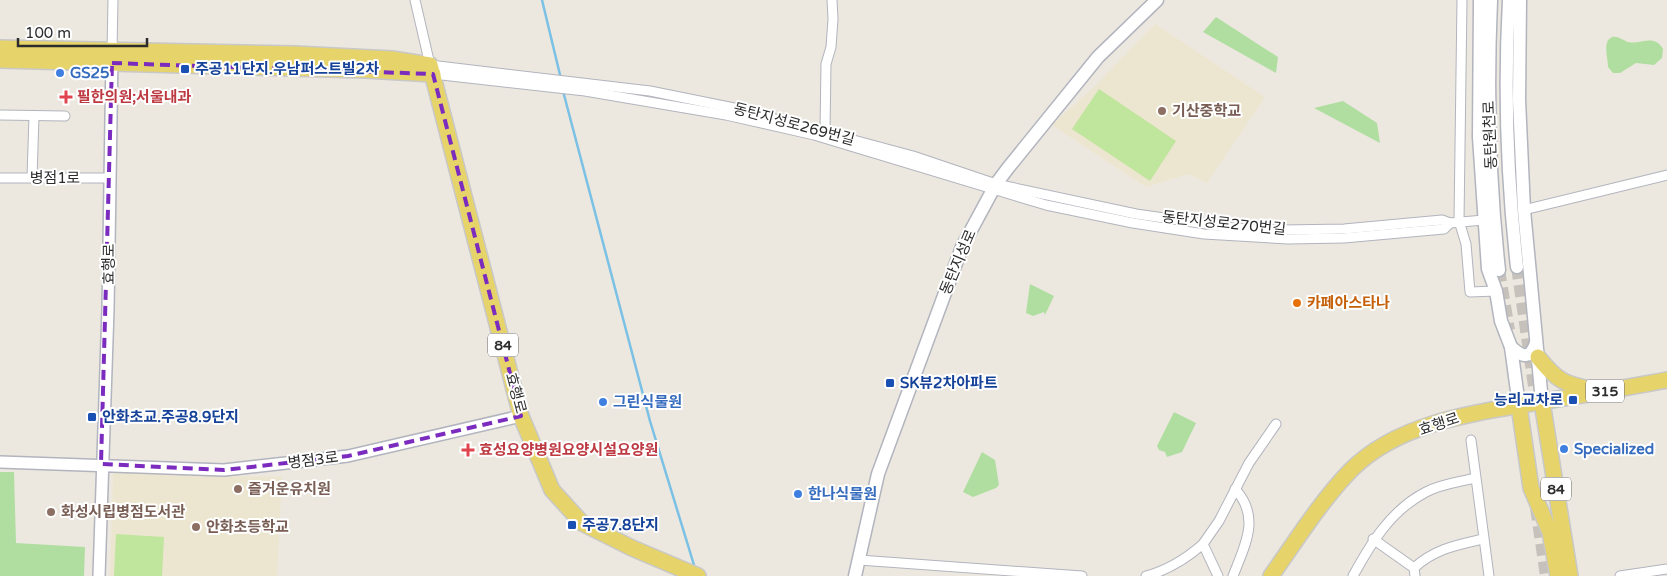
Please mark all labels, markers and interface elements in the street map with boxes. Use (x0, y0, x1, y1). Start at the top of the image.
scale bar (18, 15, 146, 47)
text: 100 m (25, 24, 71, 42)
place label: 주공11단지.우남퍼스트빌2차 (195, 60, 379, 78)
marker: 주공11단지.우남퍼스트빌2차 (179, 63, 191, 75)
place label: GS25 (70, 64, 109, 82)
marker: GS25 (54, 67, 66, 79)
place label: 필한의원;서울내과 (77, 88, 192, 106)
marker: 필한의원;서울내과 (59, 90, 73, 104)
street label: 동탄지성로269번길 (731, 99, 857, 149)
street label: 동탄원천로 (1480, 100, 1500, 170)
place label: 기산중학교 (1172, 102, 1241, 120)
marker: 기산중학교 (1156, 105, 1168, 117)
street label: 병점1로 (30, 169, 80, 187)
street label: 동탄지성로270번길 (1161, 208, 1287, 238)
street label: 동탄지성로 (936, 227, 980, 297)
street label: 효행로 (100, 243, 118, 285)
place label: 카페아스타나 (1307, 294, 1390, 312)
marker: 카페아스타나 (1291, 297, 1303, 309)
road number: 84 (488, 334, 518, 356)
street label: 효행로 (502, 371, 530, 415)
place label: SK뷰2차아파트 (900, 374, 998, 392)
marker: SK뷰2차아파트 (884, 377, 896, 389)
road number: 315 (1586, 380, 1624, 402)
place label: 능리교차로 (1494, 391, 1563, 409)
place label: 그린식물원 (613, 393, 682, 411)
marker: 능리교차로 (1567, 394, 1579, 406)
marker: 그린식물원 (597, 396, 609, 408)
place label: 안화초교.주공8.9단지 (102, 408, 239, 426)
street label: 효행로 (1417, 409, 1461, 439)
marker: 안화초교.주공8.9단지 (86, 411, 98, 423)
place label: Specialized (1574, 440, 1654, 459)
place label: 효성요양병원요양시설요양원 (479, 441, 658, 459)
marker: 효성요양병원요양시설요양원 (461, 443, 475, 457)
marker: Specialized (1558, 443, 1570, 455)
street label: 병점3로 (287, 448, 339, 472)
road number: 84 (1541, 478, 1571, 500)
place label: 즐거운유치원 (248, 480, 331, 498)
marker: 즐거운유치원 (232, 483, 244, 495)
place label: 한나식물원 (808, 485, 877, 503)
marker: 한나식물원 (792, 488, 804, 500)
place label: 화성시립병점도서관 (61, 503, 185, 521)
marker: 화성시립병점도서관 (45, 506, 57, 518)
place label: 주공7.8단지 (582, 516, 659, 534)
place label: 안화초등학교 (206, 518, 289, 536)
marker: 주공7.8단지 (566, 519, 578, 531)
marker: 안화초등학교 (190, 521, 202, 533)

